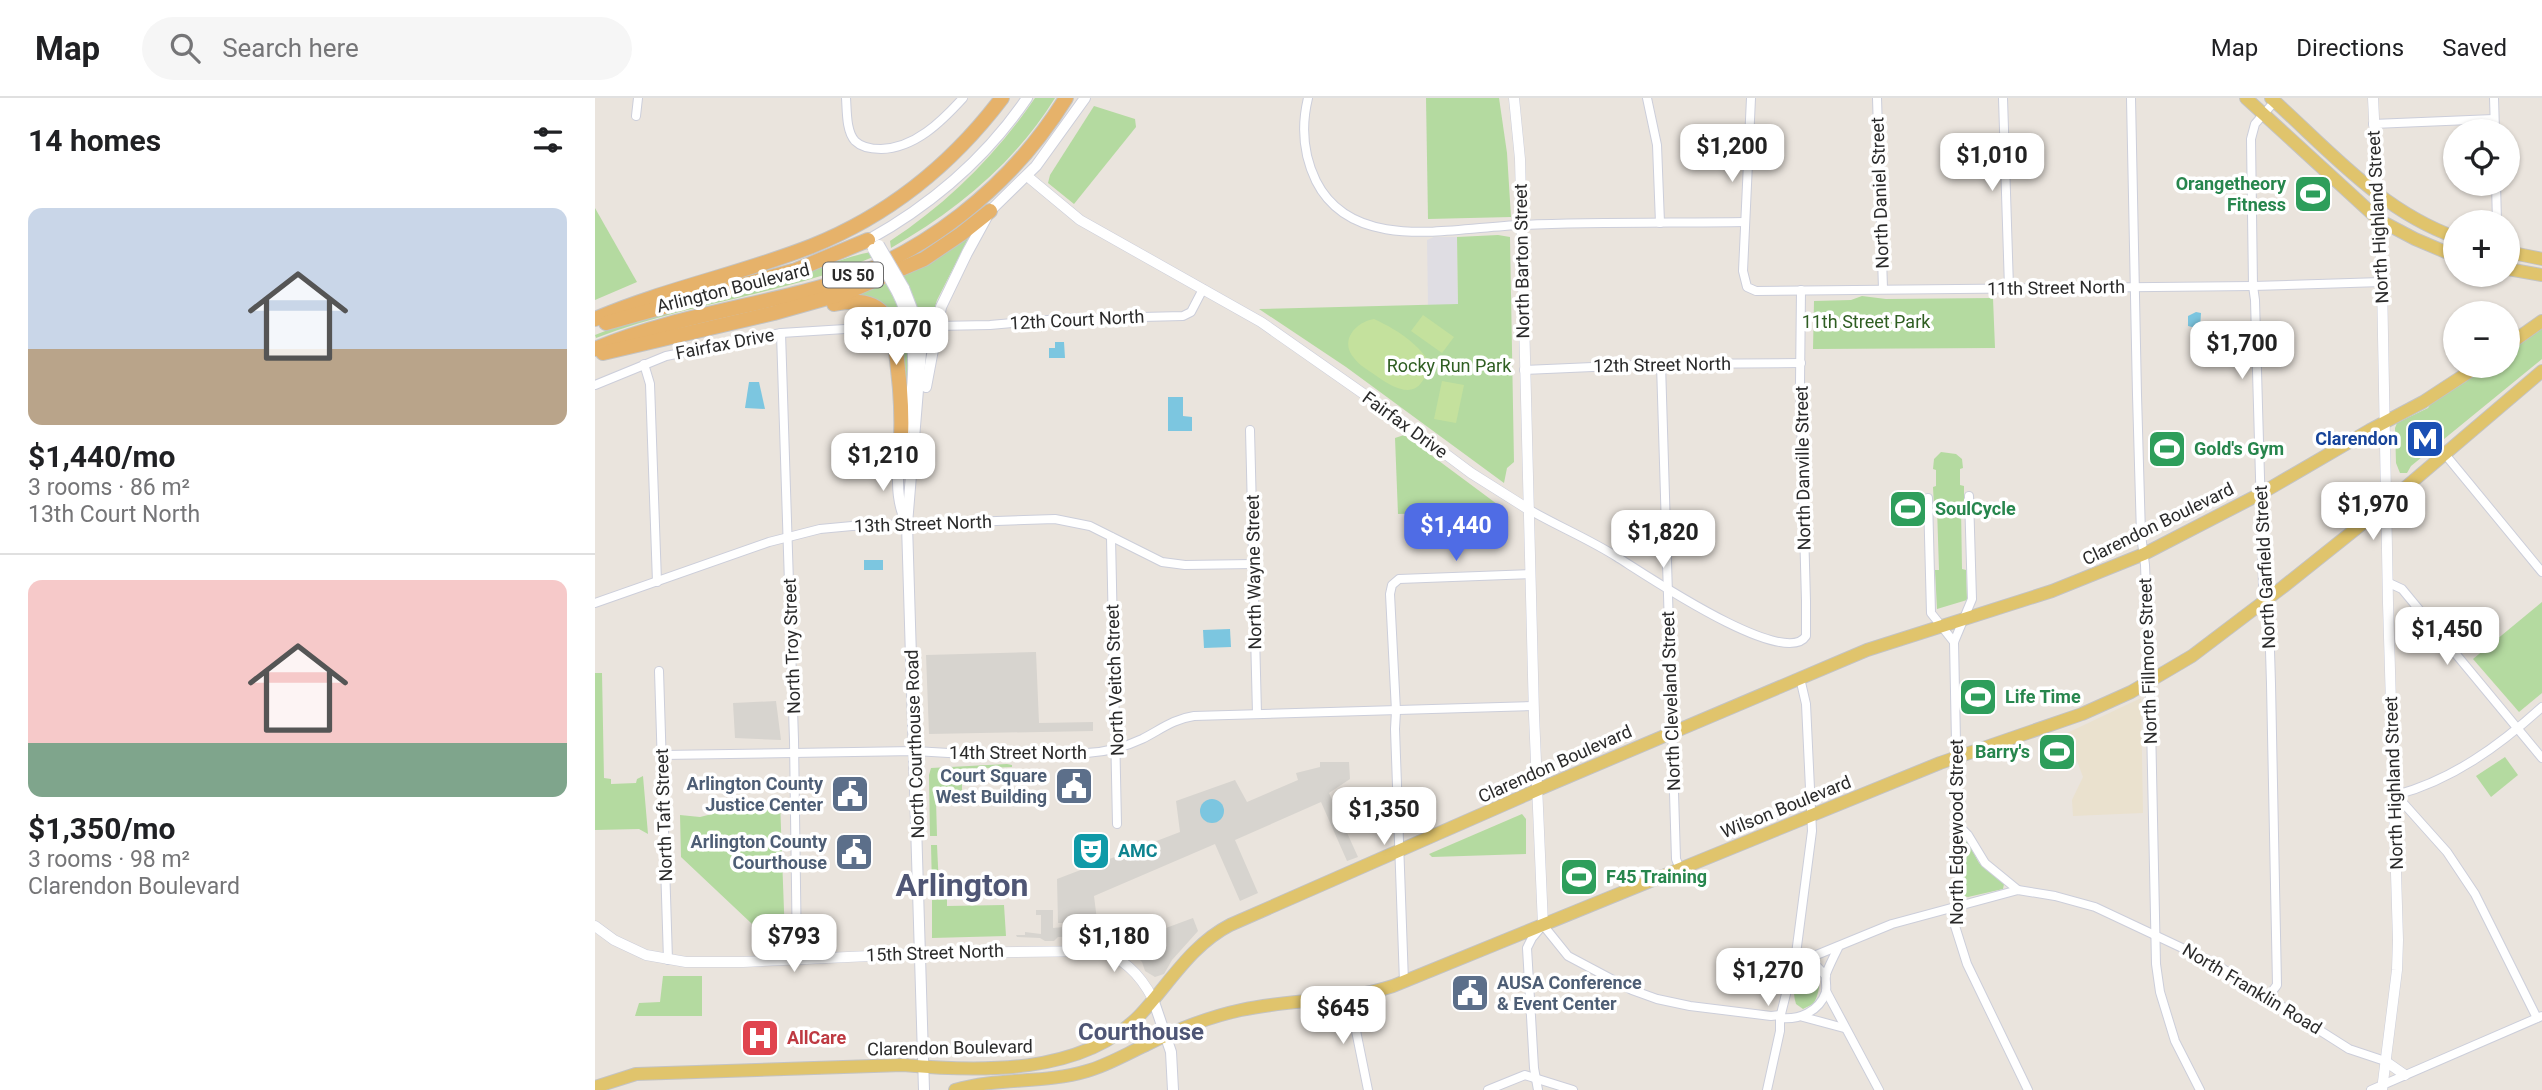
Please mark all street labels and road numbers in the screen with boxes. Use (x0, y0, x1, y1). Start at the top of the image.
street label: North Daniel Street (1866, 117, 1893, 269)
street label: North Highland Street (2362, 130, 2393, 304)
street label: North Barton Street (1510, 183, 1533, 339)
street label: Arlington Boulevard (654, 258, 811, 317)
road number: US 50 (823, 262, 883, 288)
street label: 11th Street North (1987, 276, 2125, 299)
street label: 12th Court North (1009, 305, 1145, 334)
street label: Fairfax Drive (674, 324, 776, 363)
street label: 12th Street North (1593, 353, 1731, 376)
street label: North Danville Street (1791, 385, 1814, 551)
street label: Fairfax Drive (1359, 387, 1452, 462)
street label: Clarendon Boulevard (2079, 478, 2237, 569)
street label: North Garfield Street (2250, 484, 2279, 650)
street label: North Wayne Street (1242, 494, 1265, 650)
street label: 13th Street North (854, 511, 992, 536)
street label: North Troy Street (779, 577, 804, 714)
street label: North Fillmore Street (2134, 577, 2161, 745)
street label: North Veitch Street (1101, 604, 1128, 756)
street label: North Cleveland Street (1657, 611, 1684, 791)
street label: North Courthouse Road (901, 649, 928, 839)
street label: North Highland Street (2380, 696, 2407, 870)
street label: Clarendon Boulevard (1475, 720, 1635, 807)
street label: North Edgewood Street (1946, 739, 1967, 925)
street label: 14th Street North (949, 742, 1087, 763)
street label: North Taft Street (651, 748, 676, 882)
street label: Wilson Boulevard (1718, 771, 1854, 842)
street label: North Franklin Road (2179, 939, 2326, 1038)
street label: 15th Street North (866, 940, 1004, 965)
street label: Clarendon Boulevard (867, 1036, 1033, 1059)

